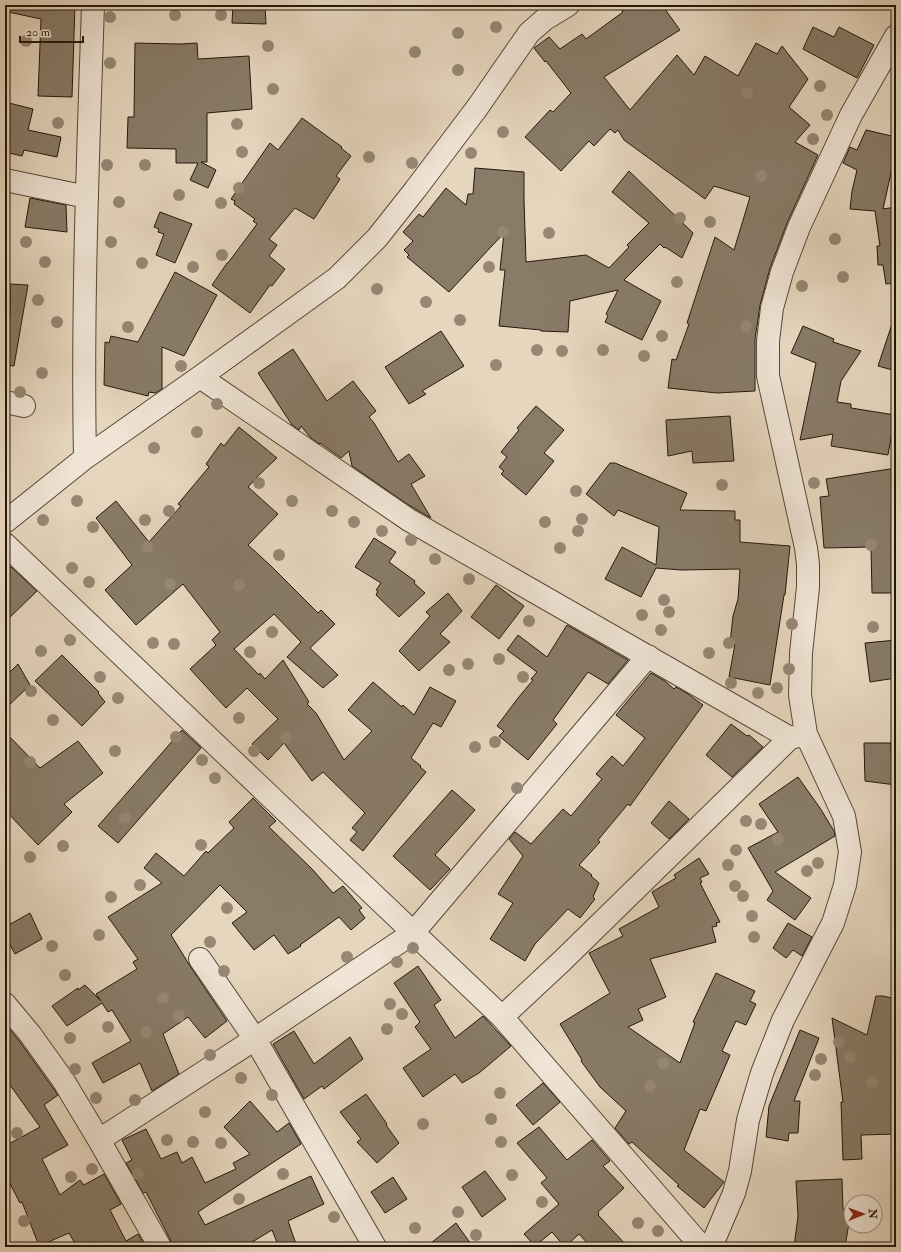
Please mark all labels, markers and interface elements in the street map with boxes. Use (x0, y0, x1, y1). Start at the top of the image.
scale bar (20, 18, 83, 44)
text: 20 m (26, 25, 51, 40)
north arrow (843, 1194, 883, 1234)
text: N (866, 1208, 879, 1220)

